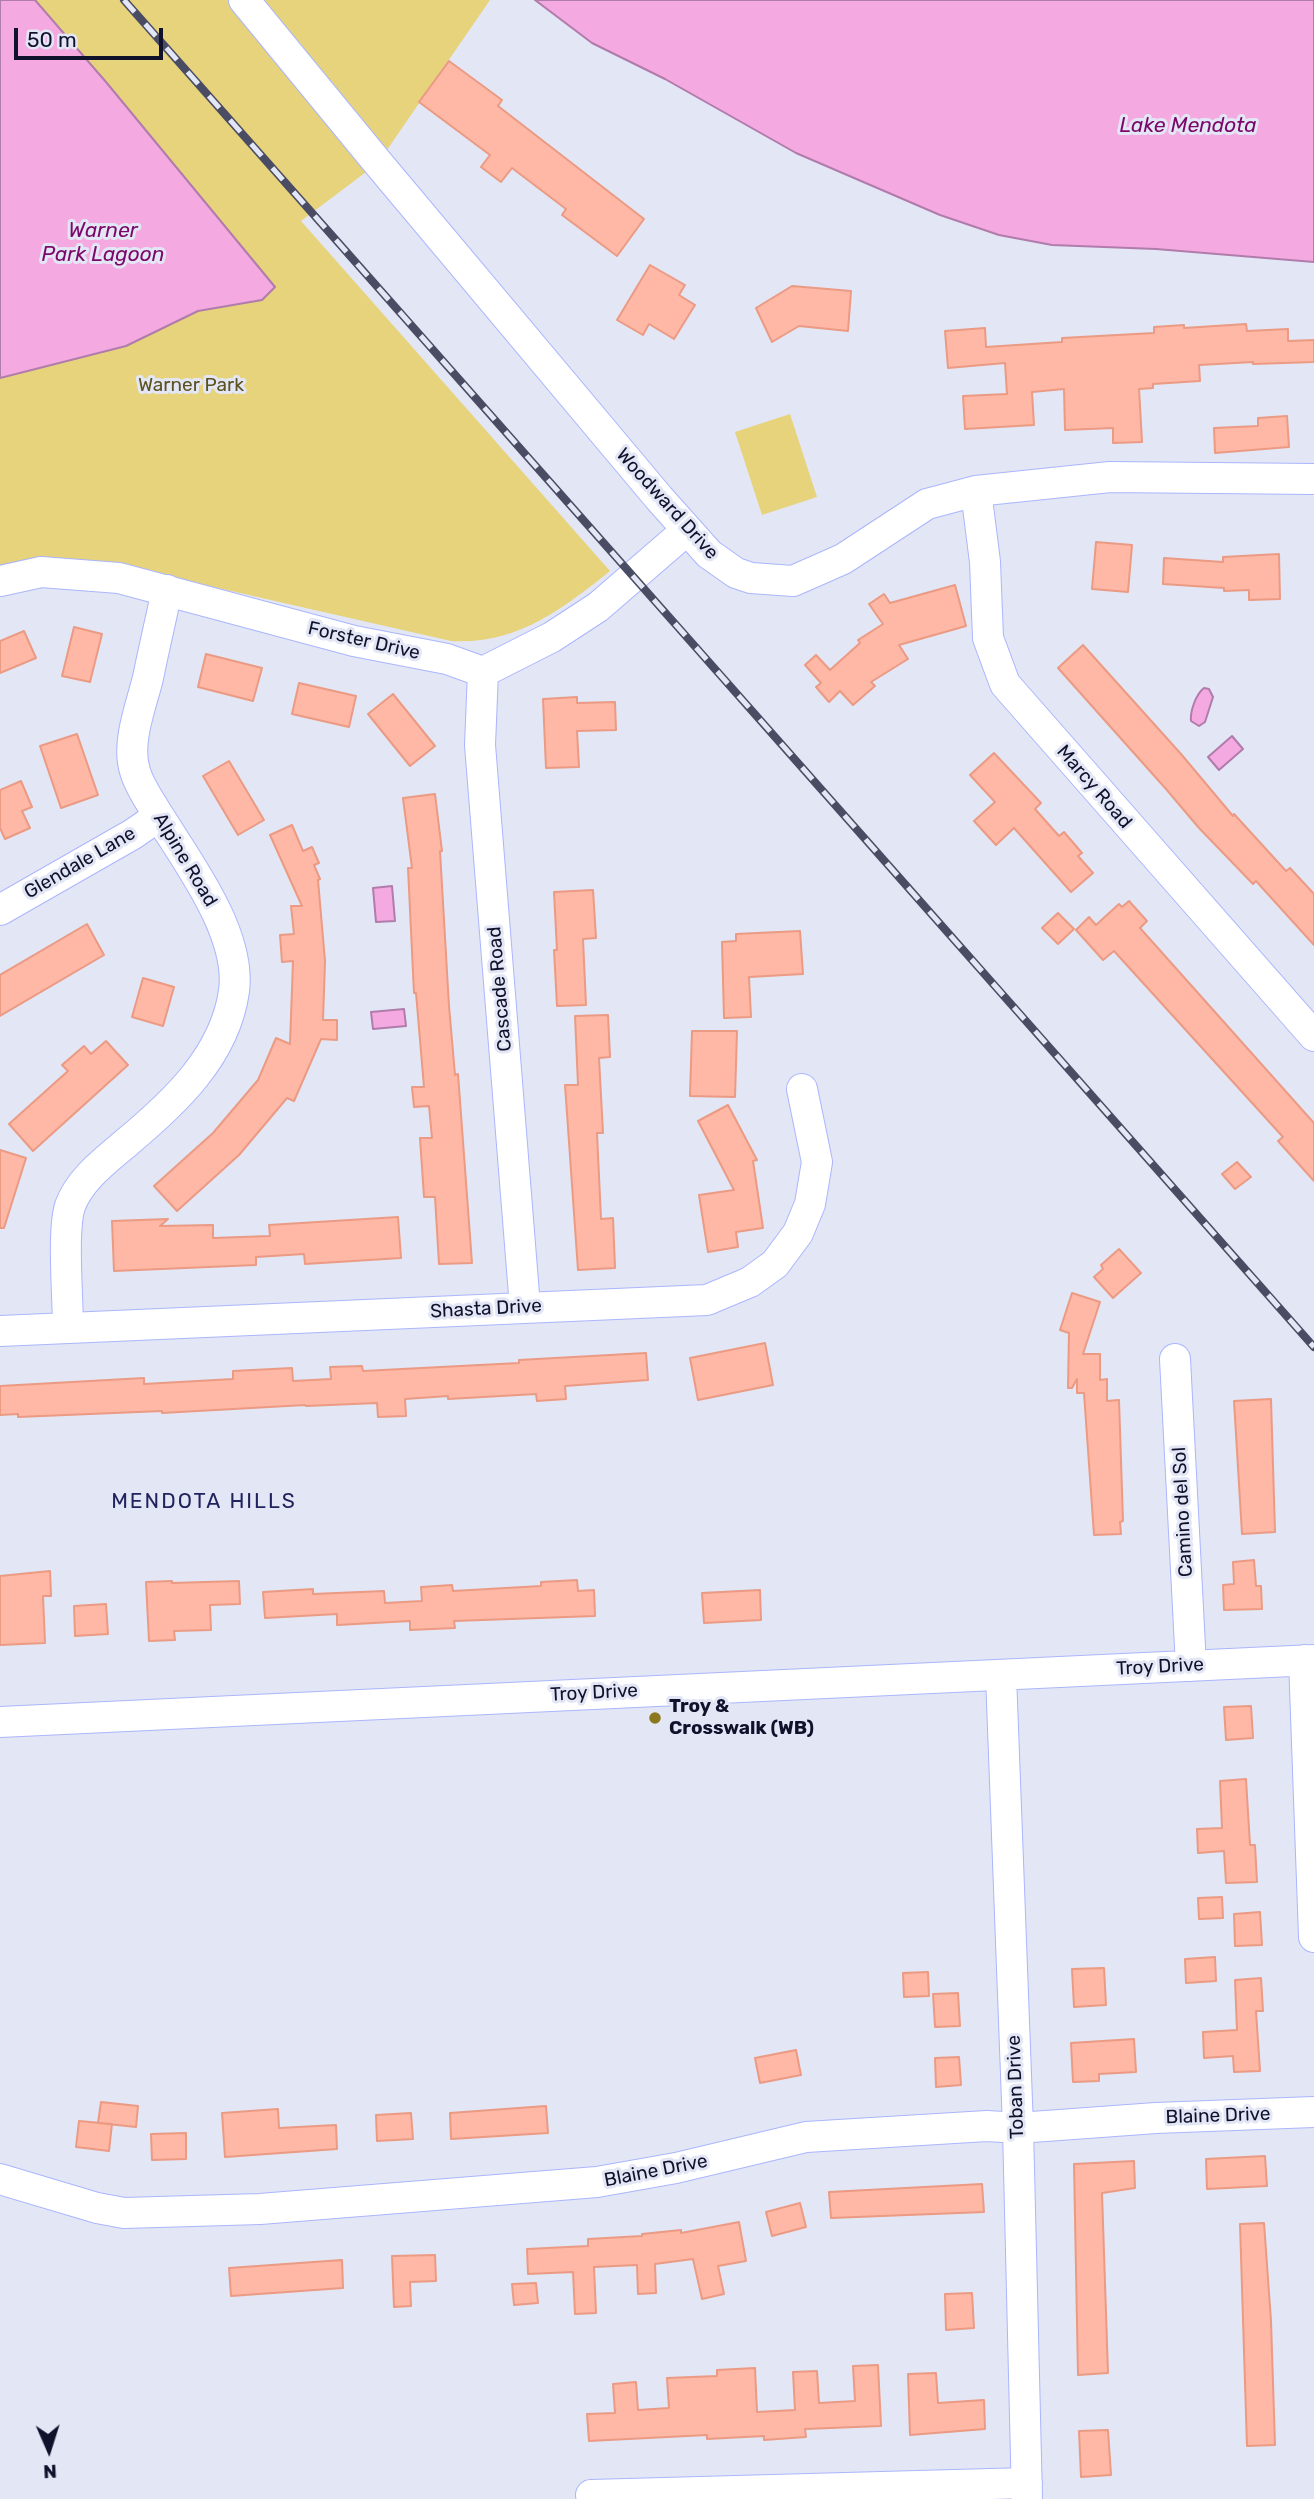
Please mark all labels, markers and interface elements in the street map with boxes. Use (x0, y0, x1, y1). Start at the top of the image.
scale bar (18, 14, 166, 58)
text: 50 m (27, 27, 77, 52)
water label: Lake Mendota (1119, 113, 1257, 139)
water label: Warner Park Lagoon (41, 218, 165, 268)
park label: Warner Park (138, 375, 244, 397)
street label: Woodward Drive (611, 444, 723, 564)
street label: Forster Drive (306, 617, 422, 665)
street label: Marcy Road (1052, 741, 1136, 833)
street label: Alpine Road (148, 809, 222, 911)
street label: Glendale Lane (20, 822, 140, 904)
street label: Cascade Road (483, 926, 517, 1052)
street label: Shasta Drive (430, 1295, 542, 1323)
street label: Camino del Sol (1168, 1446, 1198, 1578)
district label: MENDOTA HILLS (113, 1489, 295, 1515)
street label: Troy Drive (1116, 1653, 1204, 1681)
street label: Troy Drive (550, 1679, 638, 1707)
place label: Troy & Crosswalk (WB) (669, 1696, 814, 1740)
marker: Troy & Crosswalk (WB) (647, 1710, 663, 1726)
street label: Toban Drive (1003, 2035, 1029, 2139)
street label: Blaine Drive (1165, 2103, 1271, 2129)
street label: Blaine Drive (602, 2150, 710, 2192)
north arrow (14, 2415, 84, 2485)
text: N (43, 2460, 58, 2483)

